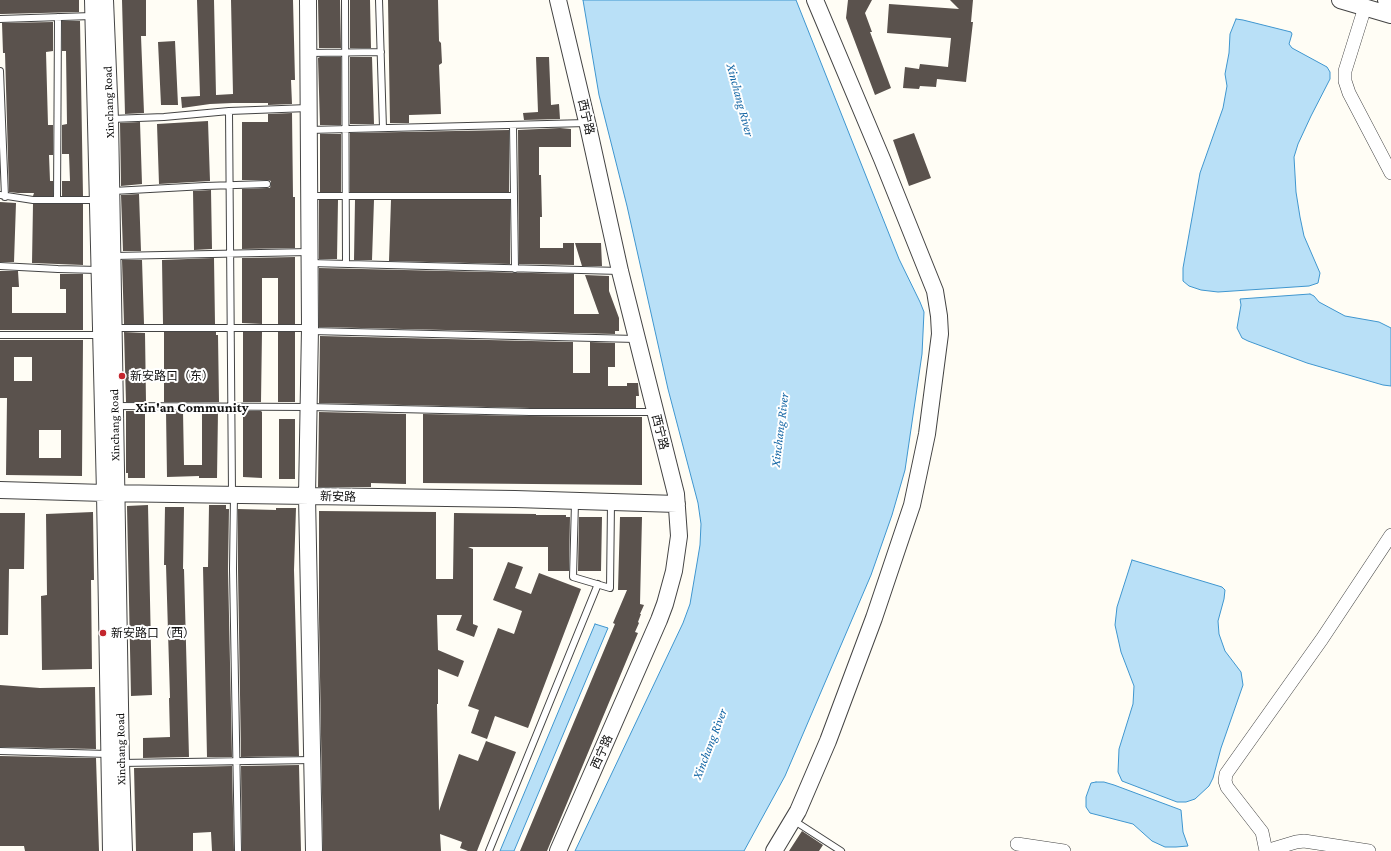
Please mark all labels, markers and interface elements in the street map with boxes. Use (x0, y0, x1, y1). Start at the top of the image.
water label: Xinchang River (723, 62, 757, 138)
street label: Xinchang Road (101, 66, 117, 138)
street label: 西宁路 (575, 98, 597, 136)
place label: 新安路口（东） (130, 369, 214, 383)
marker: 新安路口（东） (117, 371, 127, 381)
street label: Xinchang Road (107, 389, 123, 461)
water label: Xinchang River (768, 392, 792, 468)
district label: Xin'an Community (135, 400, 249, 416)
street label: 西宁路 (649, 413, 671, 451)
street label: 新安路 (320, 489, 356, 505)
place label: 新安路口（西） (111, 626, 195, 640)
marker: 新安路口（西） (98, 628, 108, 638)
water label: Xinchang River (689, 706, 731, 782)
street label: Xinchang Road (113, 713, 129, 785)
street label: 西宁路 (588, 733, 616, 771)

